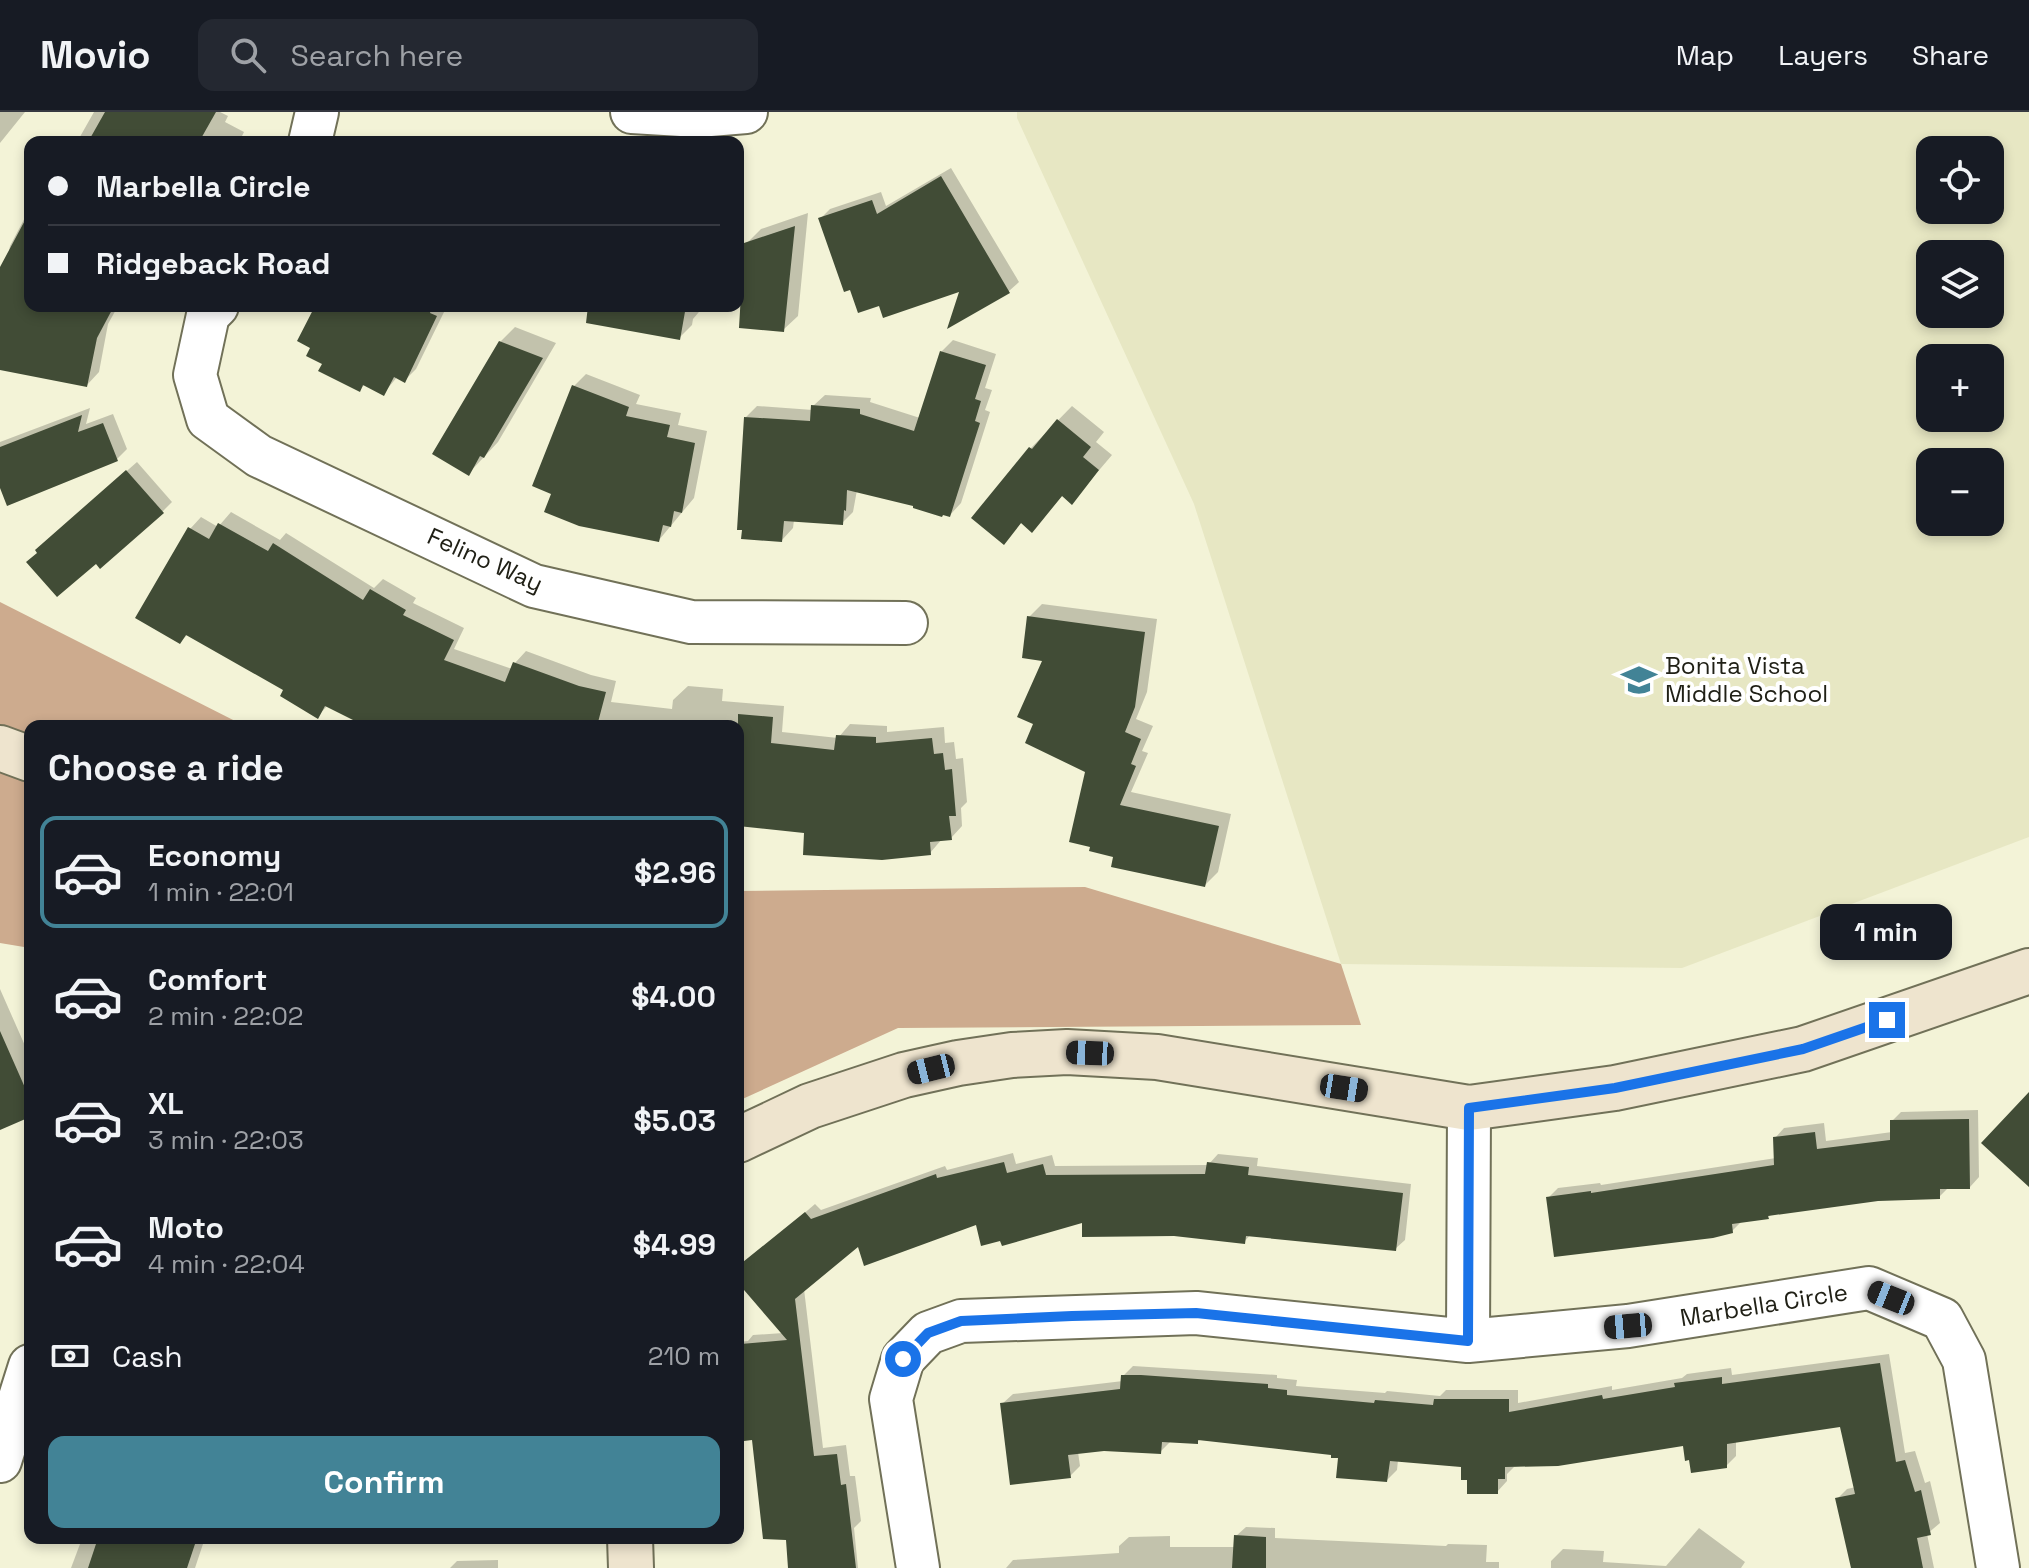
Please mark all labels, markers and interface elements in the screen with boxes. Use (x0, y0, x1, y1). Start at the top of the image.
search box (198, 19, 758, 91)
text: Movio (40, 31, 150, 79)
icon: search (226, 33, 270, 77)
text: Search here (290, 36, 463, 75)
text: Map (1676, 37, 1734, 73)
text: Layers (1778, 37, 1868, 73)
text: Share (1912, 37, 1989, 73)
map controls (1916, 136, 2004, 536)
button: locate (1916, 136, 2004, 224)
text: Marbella Circle (96, 167, 311, 206)
button: layers (1916, 240, 2004, 328)
text: Ridgeback Road (96, 244, 330, 283)
button: + (1916, 344, 2004, 432)
button: − (1916, 448, 2004, 536)
street label: Felino Way (423, 520, 548, 599)
place label: Bonita Vista Middle School (1665, 650, 1828, 709)
school or university icon: Bonita Vista Middle School (1620, 661, 1658, 699)
text: Choose a ride (48, 745, 284, 791)
icon: car (52, 836, 124, 908)
text: Economy (148, 836, 281, 875)
text: $2.96 (634, 853, 716, 892)
text: 1 min · 22:01 (148, 875, 294, 909)
callout: 1 min (1821, 904, 1953, 960)
text: 1 min (1854, 915, 1918, 949)
icon: car (52, 960, 124, 1032)
text: Comfort (148, 960, 267, 999)
text: $4.00 (631, 977, 716, 1016)
text: 2 min · 22:02 (148, 999, 304, 1033)
route end (1869, 1002, 1905, 1038)
car (1066, 1040, 1114, 1066)
car (905, 1052, 957, 1086)
car (1318, 1072, 1370, 1104)
icon: car (52, 1084, 124, 1156)
text: XL (148, 1084, 184, 1123)
text: $5.03 (634, 1101, 716, 1140)
text: 3 min · 22:03 (148, 1123, 304, 1157)
icon: car (52, 1208, 124, 1280)
text: Moto (148, 1208, 224, 1247)
text: $4.99 (633, 1225, 716, 1264)
text: 4 min · 22:04 (148, 1247, 305, 1281)
street label: Marbella Circle (1678, 1276, 1850, 1333)
car (1864, 1278, 1918, 1318)
car (1603, 1312, 1653, 1340)
icon: cash (48, 1334, 92, 1378)
text: Cash (112, 1337, 183, 1376)
text: 210 m (648, 1339, 720, 1373)
route start (885, 1341, 921, 1377)
button: Confirm (48, 1436, 720, 1528)

